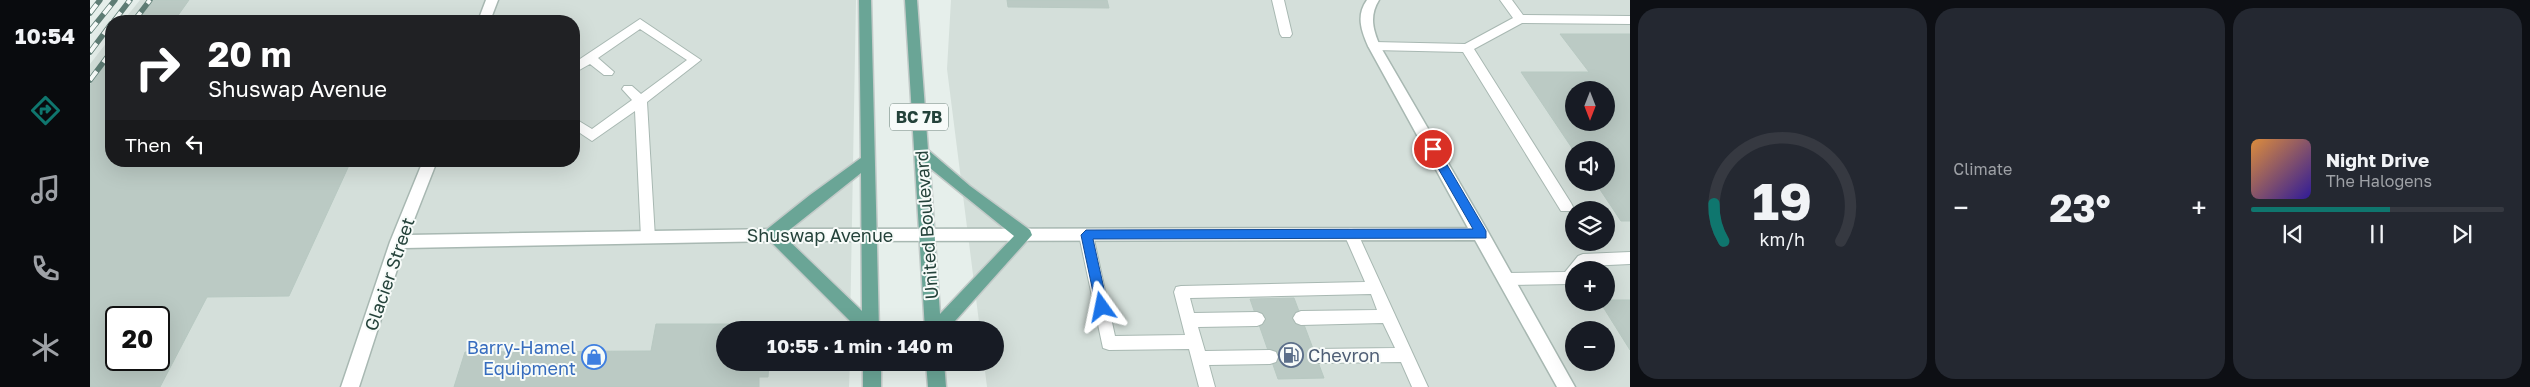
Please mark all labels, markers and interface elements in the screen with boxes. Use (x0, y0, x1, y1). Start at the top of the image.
text: 10:54 (15, 22, 75, 49)
text: 20 m (208, 33, 291, 75)
icon: right (125, 35, 190, 100)
text: Shuswap Avenue (208, 75, 387, 102)
north arrow (1565, 81, 1615, 131)
map controls (1565, 81, 1615, 371)
icon: directions (28, 93, 63, 128)
road number: BC 7B (890, 104, 948, 130)
pin (1412, 128, 1454, 170)
icon: left (181, 130, 209, 158)
text: Then (125, 133, 171, 156)
icon: arrive (1419, 135, 1447, 163)
button: sound (1565, 141, 1615, 191)
text: Night Drive (2326, 148, 2429, 171)
street label: United Boulevard (910, 150, 942, 300)
text: Climate (1953, 159, 2012, 179)
text: 19 (1753, 169, 1813, 231)
text: The Halogens (2326, 171, 2432, 191)
icon: music (28, 172, 63, 207)
text: 23° (2049, 185, 2111, 230)
text: − (1953, 191, 1969, 224)
text: + (2191, 191, 2207, 224)
button: layers (1565, 201, 1615, 251)
street label: Glacier Street (359, 214, 419, 334)
icon: previous (2279, 220, 2307, 248)
icon: pause (2363, 220, 2391, 248)
icon: next (2448, 220, 2476, 248)
street label: Shuswap Avenue (747, 224, 893, 246)
text: km/h (1760, 228, 1805, 250)
icon: phone (28, 251, 63, 286)
button: + (1565, 261, 1615, 311)
position arrow (1075, 280, 1127, 332)
speed limit sign: 20 (105, 306, 170, 371)
button: − (1565, 321, 1615, 371)
icon: climate (28, 330, 63, 365)
text: 10:55 · 1 min · 140 m (767, 334, 953, 357)
place label: Barry-Hamel Equipment (467, 336, 576, 379)
fuel station icon: Chevron (1278, 342, 1304, 368)
shop icon: Barry-Hamel Equipment (581, 344, 607, 370)
place label: Chevron (1308, 344, 1380, 366)

